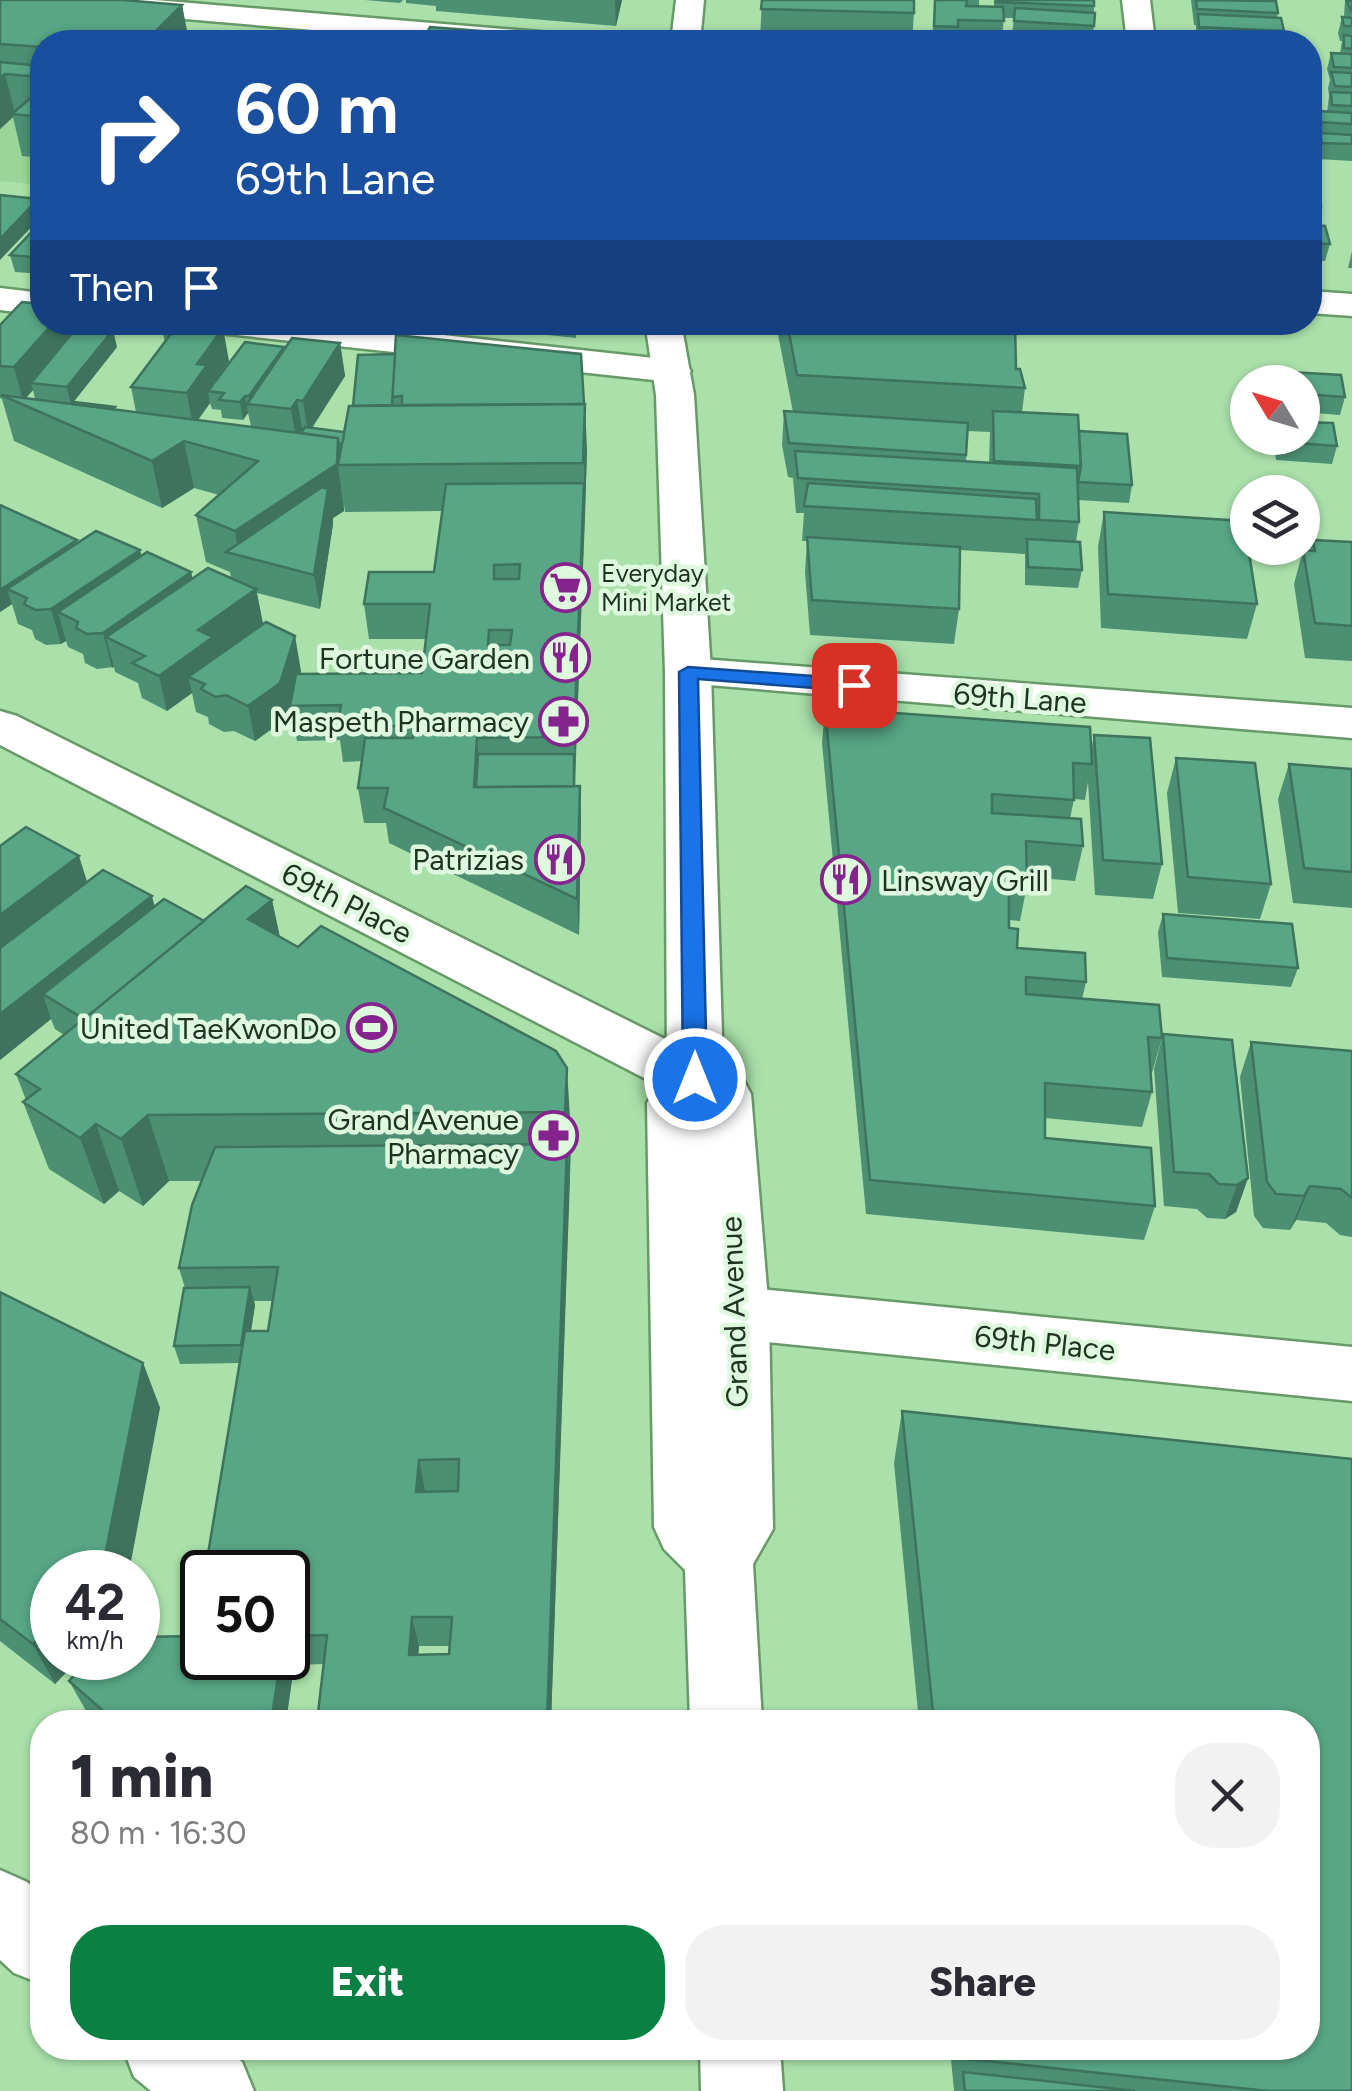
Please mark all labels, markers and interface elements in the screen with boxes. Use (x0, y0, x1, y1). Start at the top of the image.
text: 60 m (235, 66, 399, 151)
icon: right (70, 70, 200, 200)
text: 69th Lane (235, 151, 435, 205)
icon: arrive (174, 260, 229, 315)
text: Then (70, 265, 154, 311)
north arrow (1230, 365, 1320, 455)
map controls (1230, 365, 1320, 565)
button: layers (1230, 475, 1320, 565)
place label: Everyday Mini Market (601, 558, 731, 617)
supermarket icon: Everyday Mini Market (540, 561, 592, 613)
restaurant icon: Fortune Garden (539, 632, 591, 684)
place label: Fortune Garden (319, 640, 530, 677)
pin (812, 643, 897, 728)
icon: arrive (827, 658, 882, 713)
street label: 69th Lane (952, 675, 1088, 721)
pharmacy icon: Maspeth Pharmacy (538, 695, 590, 747)
place label: Maspeth Pharmacy (273, 703, 529, 740)
restaurant icon: Patrizias (533, 833, 585, 885)
place label: Patrizias (412, 841, 524, 878)
street label: 69th Place (276, 854, 418, 952)
restaurant icon: Linsway Grill (820, 854, 872, 906)
place label: Linsway Grill (881, 862, 1049, 899)
sports icon: United TaeKwonDo (346, 1002, 398, 1054)
place label: United TaeKwonDo (80, 1010, 337, 1047)
position arrow (643, 1027, 747, 1131)
place label: Grand Avenue Pharmacy (328, 1101, 519, 1172)
pharmacy icon: Grand Avenue Pharmacy (528, 1110, 580, 1162)
street label: Grand Avenue (712, 1216, 756, 1408)
street label: 69th Place (973, 1317, 1117, 1369)
speed limit sign: 50 (180, 1550, 310, 1680)
text: 42 (65, 1572, 125, 1633)
text: km/h (66, 1625, 124, 1655)
text: 1 min (70, 1740, 213, 1812)
button: close (1175, 1743, 1280, 1848)
text: 80 m · 16:30 (70, 1814, 247, 1852)
button: Exit (70, 1925, 665, 2040)
button: Share (685, 1925, 1280, 2040)

